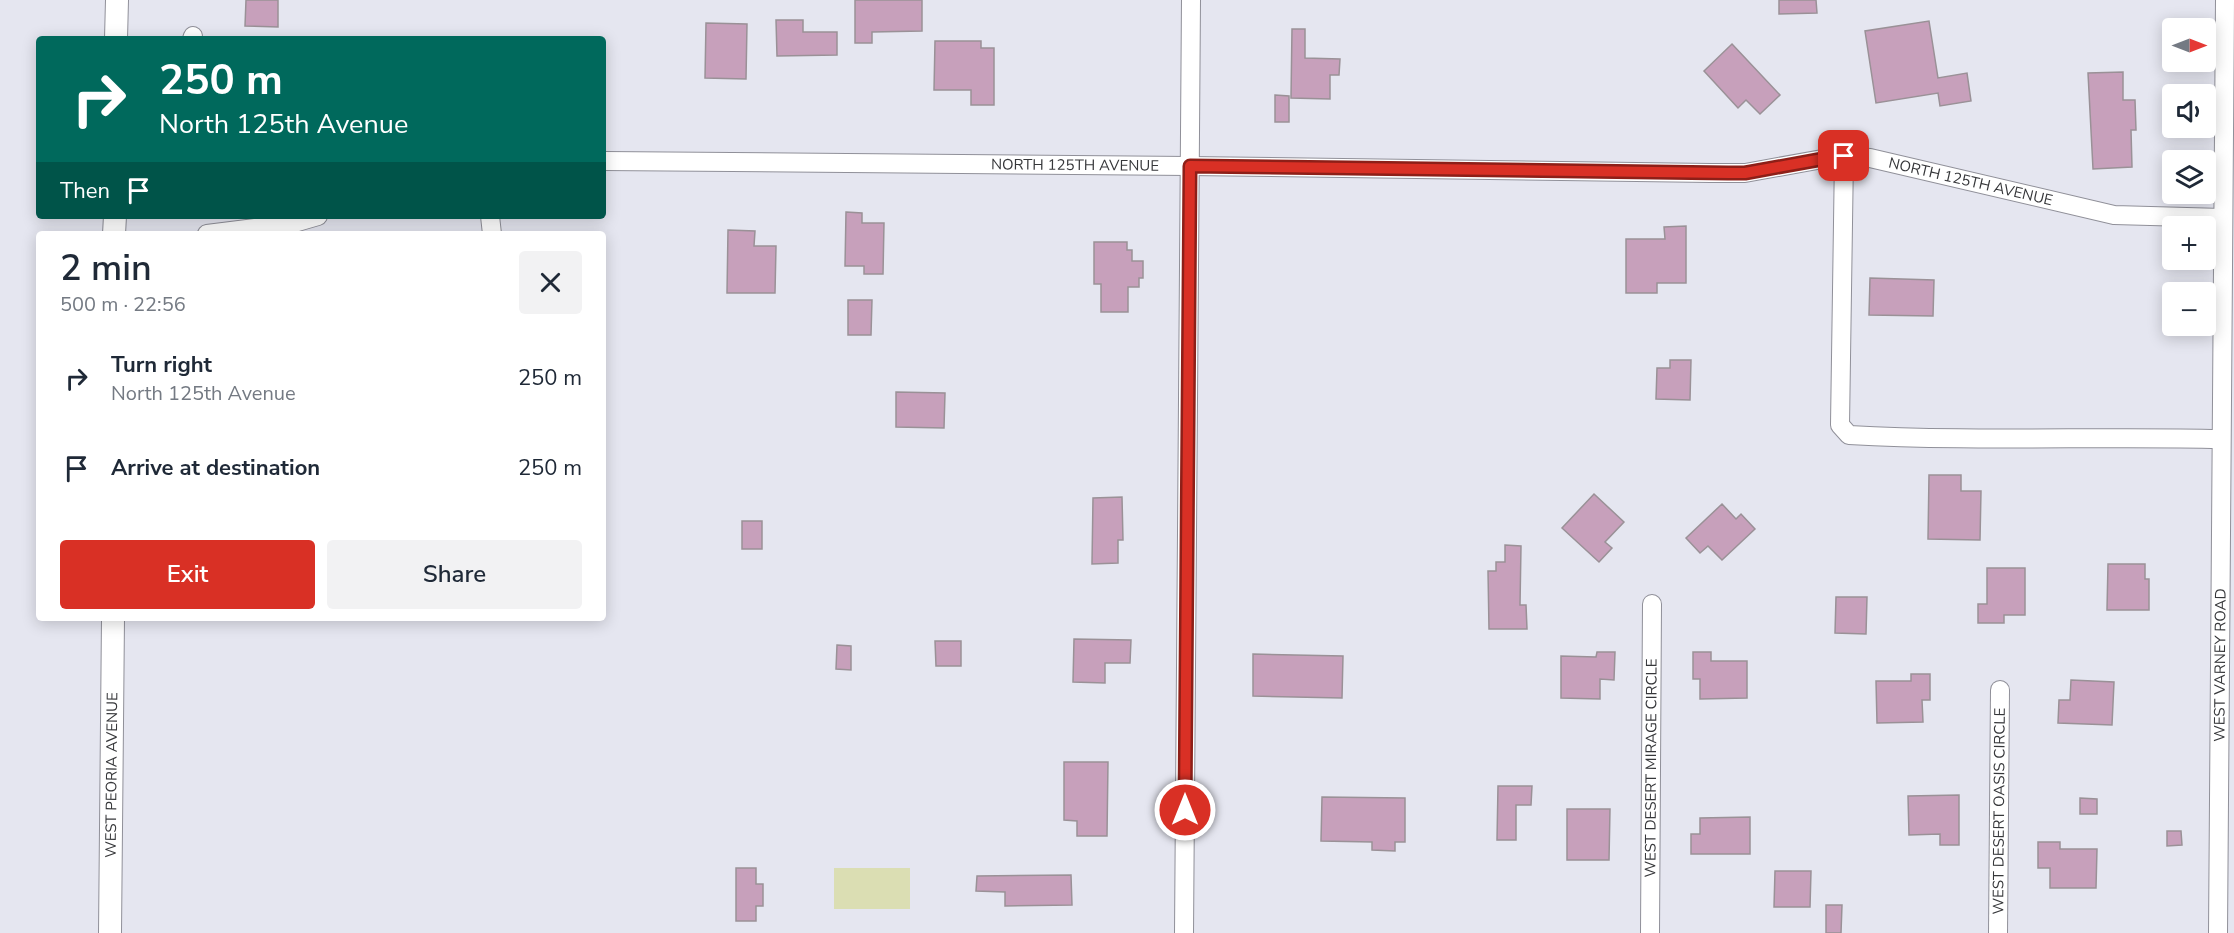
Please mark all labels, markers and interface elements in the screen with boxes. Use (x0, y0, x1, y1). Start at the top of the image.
north arrow (2162, 18, 2216, 72)
map controls (2162, 18, 2216, 336)
text: 250 m (159, 52, 283, 109)
icon: right (60, 60, 138, 138)
button: sound (2162, 84, 2216, 138)
text: North 125th Avenue (159, 106, 408, 143)
pin (1818, 130, 1869, 181)
icon: arrive (1827, 139, 1860, 172)
button: layers (2162, 150, 2216, 204)
street label: NORTH 125TH AVENUE (1887, 153, 2055, 210)
street label: NORTH 125TH AVENUE (991, 154, 1159, 176)
icon: arrive (122, 174, 155, 207)
text: Then (60, 176, 110, 206)
button: + (2162, 216, 2216, 270)
text: 2 min (60, 244, 152, 293)
button: close (519, 251, 582, 314)
button: − (2162, 282, 2216, 336)
text: 500 m · 22:56 (60, 291, 186, 318)
text: Turn right (111, 350, 212, 380)
icon: right (60, 362, 93, 395)
text: 250 m (518, 363, 582, 393)
text: North 125th Avenue (111, 380, 296, 407)
icon: arrive (60, 452, 93, 485)
text: Arrive at destination (111, 453, 320, 483)
text: 250 m (518, 453, 582, 483)
button: Exit (60, 540, 315, 609)
button: Share (327, 540, 582, 609)
street label: WEST VARNEY ROAD (2209, 588, 2231, 742)
street label: WEST DESERT MIRAGE CIRCLE (1640, 658, 1662, 878)
street label: WEST PEORIA AVENUE (101, 692, 122, 858)
street label: WEST DESERT OASIS CIRCLE (1988, 708, 2010, 914)
position arrow (1153, 778, 1217, 842)

